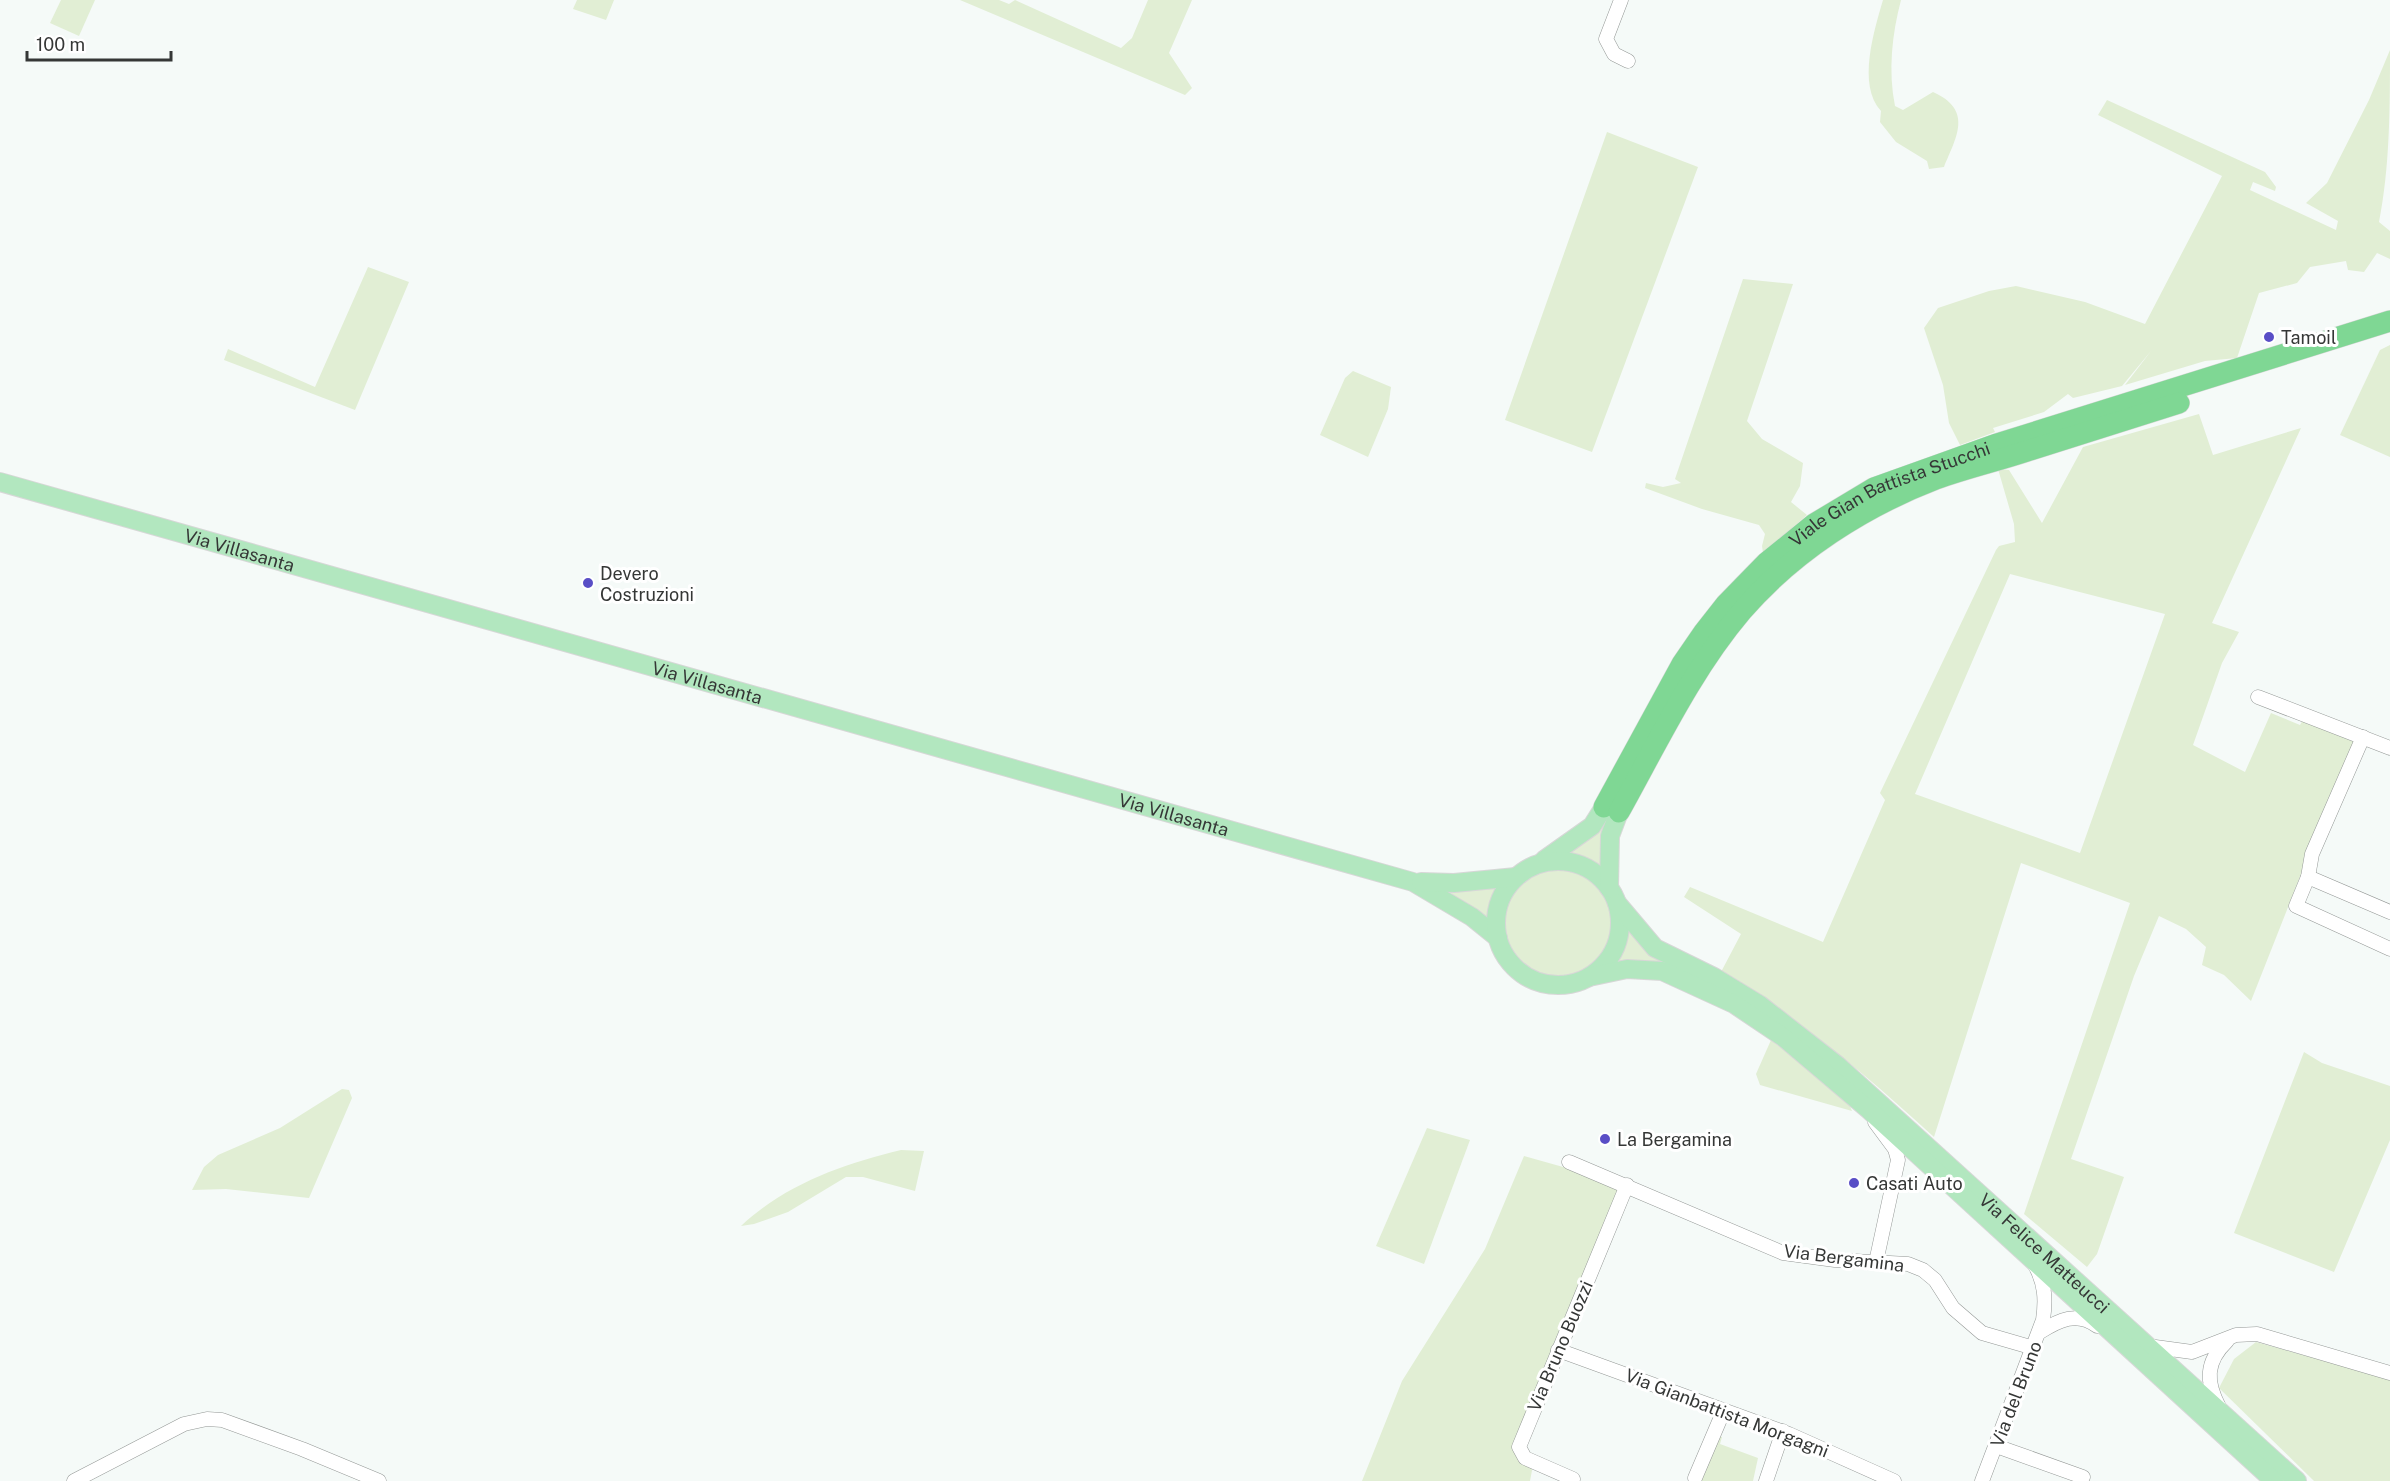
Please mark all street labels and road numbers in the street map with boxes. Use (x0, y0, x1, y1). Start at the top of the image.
street label: Viale Gian Battista Stucchi (1785, 437, 1993, 550)
street label: Via Villasanta (182, 524, 297, 575)
street label: Via Villasanta (650, 657, 765, 708)
street label: Via Villasanta (1116, 789, 1231, 840)
street label: Via Felice Matteucci (1975, 1188, 2114, 1317)
street label: Via Bergamina (1783, 1240, 1905, 1276)
street label: Via Bruno Buozzi (1523, 1278, 1597, 1414)
street label: Via del Bruno (1986, 1338, 2046, 1450)
street label: Via Gianbattista Morgagni (1622, 1364, 1832, 1462)

